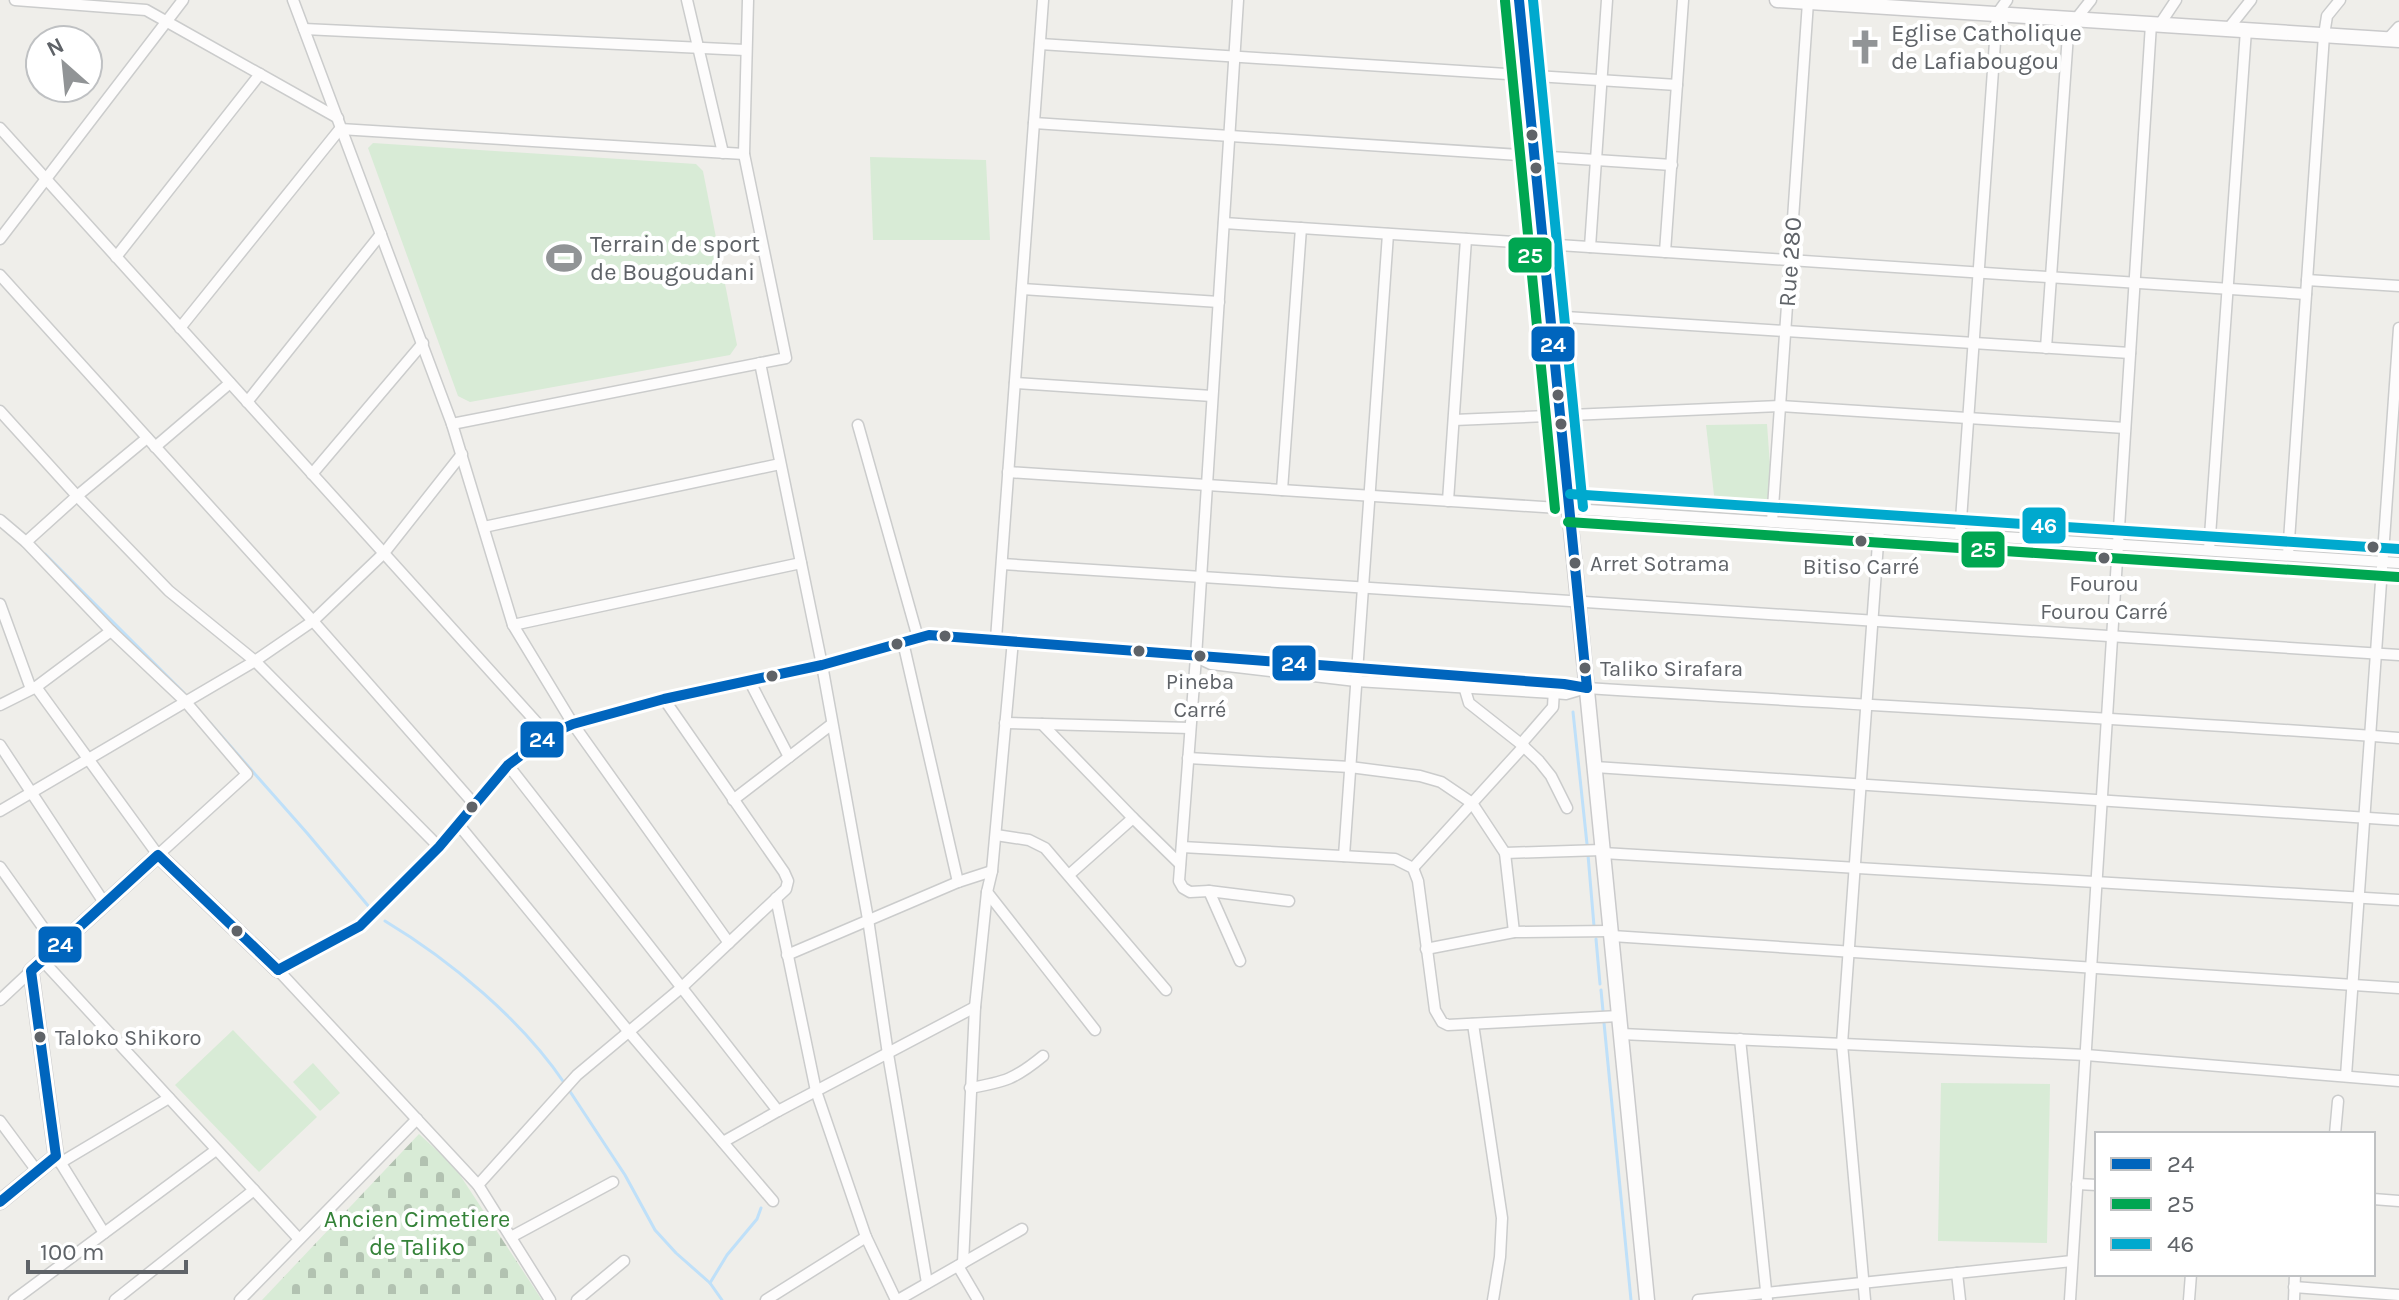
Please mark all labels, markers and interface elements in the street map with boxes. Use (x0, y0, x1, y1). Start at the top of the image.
place label: Eglise Catholique de Lafiabougou (1891, 19, 2082, 75)
north arrow (24, 24, 104, 104)
church icon: Eglise Catholique de Lafiabougou (1846, 28, 1884, 66)
text: N (42, 32, 68, 62)
unlabelled marker (1524, 127, 1540, 143)
unlabelled marker (1528, 160, 1544, 176)
street label: Rue 280 (1773, 216, 1807, 308)
place label: Terrain de sport de Bougoudani (590, 230, 760, 286)
line badge: 25 (1507, 236, 1553, 274)
sports icon: Terrain de sport de Bougoudani (545, 239, 583, 277)
text: 25 (1517, 243, 1543, 269)
line badge: 24 (1530, 325, 1576, 363)
text: 24 (1540, 332, 1566, 358)
unlabelled marker (1550, 387, 1566, 403)
unlabelled marker (1553, 416, 1569, 432)
line badge: 46 (2021, 506, 2067, 545)
text: 46 (2031, 513, 2057, 539)
line badge: 25 (1960, 530, 2006, 569)
marker: Bitiso Carré (1853, 533, 1869, 549)
text: 25 (1970, 537, 1996, 563)
unlabelled marker (2365, 539, 2381, 555)
marker: Fourou Fourou Carré (2096, 550, 2112, 566)
place label: Arret Sotrama (1590, 551, 1730, 577)
place label: Bitiso Carré (1803, 554, 1919, 580)
marker: Arret Sotrama (1567, 555, 1583, 571)
place label: Fourou Fourou Carré (2040, 571, 2168, 625)
unlabelled marker (937, 628, 953, 644)
unlabelled marker (889, 636, 905, 652)
unlabelled marker (1131, 643, 1147, 659)
line badge: 24 (1271, 644, 1317, 682)
marker: Pineba Carré (1192, 648, 1208, 664)
text: 24 (1281, 651, 1307, 677)
place label: Taliko Sirafara (1600, 656, 1743, 682)
marker: Taliko Sirafara (1577, 660, 1593, 676)
unlabelled marker (764, 668, 780, 684)
place label: Pineba Carré (1166, 669, 1234, 723)
line badge: 24 (519, 720, 565, 759)
text: 24 (529, 727, 555, 753)
unlabelled marker (464, 799, 480, 815)
unlabelled marker (229, 923, 245, 939)
line badge: 24 (37, 925, 83, 964)
text: 24 (47, 932, 73, 958)
place label: Taloko Shikoro (55, 1025, 202, 1051)
marker: Taloko Shikoro (32, 1029, 48, 1045)
legend (2095, 1132, 2375, 1276)
text: 24 (2167, 1150, 2194, 1178)
text: 25 (2167, 1190, 2194, 1218)
park label: Ancien Cimetiere de Taliko (324, 1205, 510, 1261)
scale bar (28, 1224, 186, 1274)
text: 46 (2167, 1230, 2194, 1258)
text: 100 m (40, 1238, 105, 1266)

